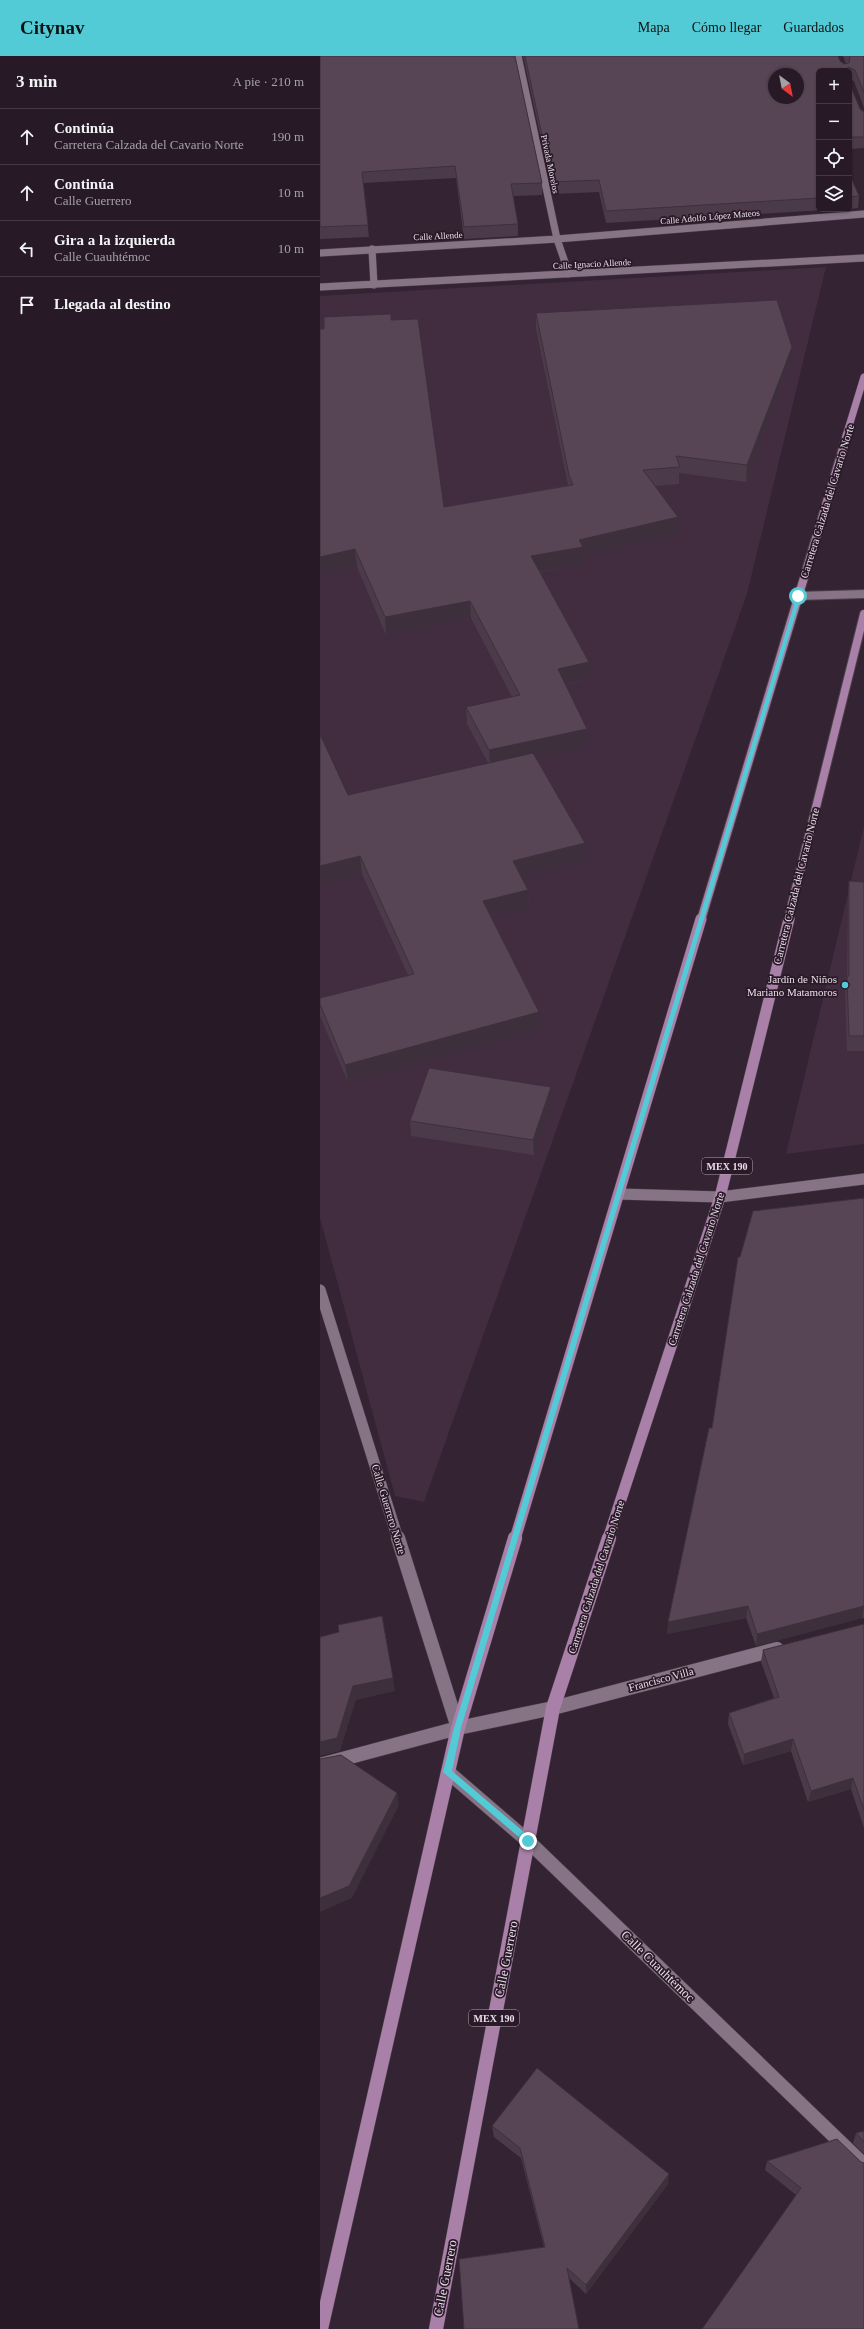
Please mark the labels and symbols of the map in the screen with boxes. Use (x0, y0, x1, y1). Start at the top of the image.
north arrow (768, 68, 804, 104)
street label: Privada Morelos (539, 134, 561, 195)
street label: Calle Adolfo López Mateos (660, 208, 761, 226)
street label: Calle Allende (413, 230, 463, 242)
street label: Calle Ignacio Allende (553, 257, 631, 271)
street label: Carretera Calzada del Cavario Norte (798, 422, 856, 580)
route start (789, 587, 807, 605)
street label: Carretera Calzada del Cavario Norte (771, 807, 821, 965)
place label: Jardín de Niños Mariano Matamoros (747, 973, 837, 998)
marker: Jardín de Niños Mariano Matamoros (840, 980, 850, 990)
road number: MEX 190 (702, 1158, 752, 1174)
street label: Carretera Calzada del Cavario Norte (665, 1191, 727, 1347)
street label: Calle Guerrero Norte (370, 1463, 408, 1556)
street label: Carretera Calzada del Cavario Norte (565, 1499, 627, 1655)
street label: Francisco Villa (627, 1665, 695, 1693)
route end (519, 1832, 537, 1850)
street label: Calle Guerrero (491, 1919, 521, 1999)
street label: Calle Cuauhtémoc (618, 1927, 698, 2005)
road number: MEX 190 (469, 2010, 519, 2026)
street label: Calle Guerrero (430, 2238, 460, 2318)

